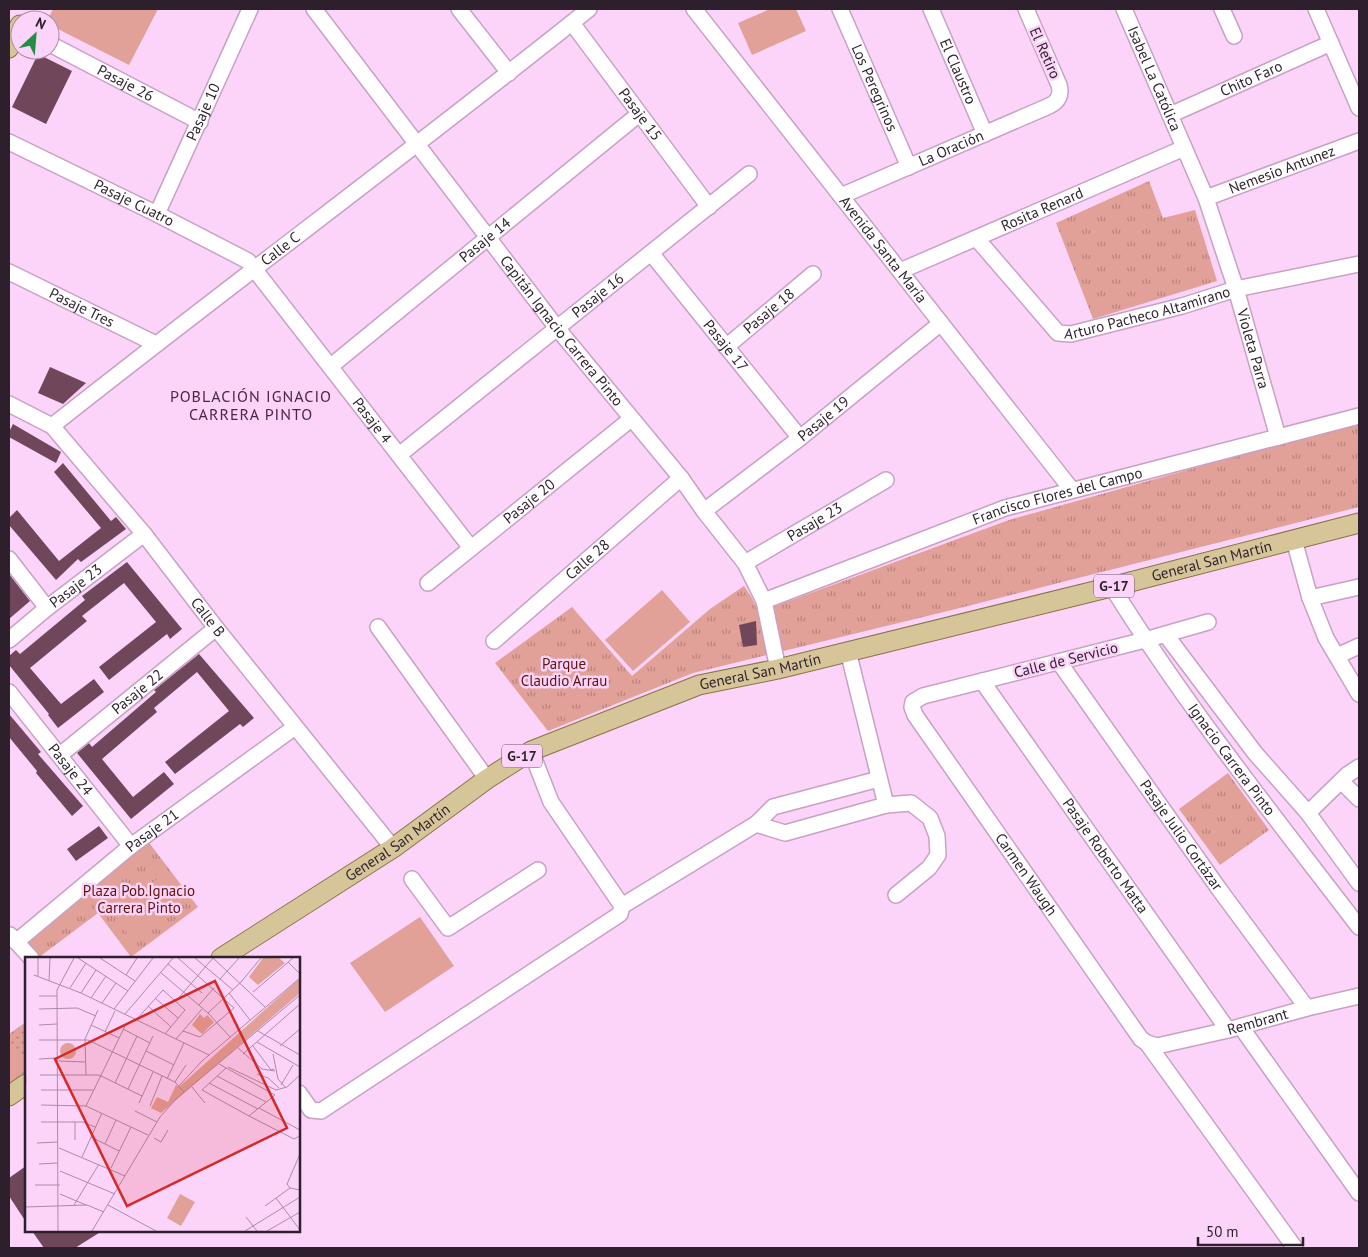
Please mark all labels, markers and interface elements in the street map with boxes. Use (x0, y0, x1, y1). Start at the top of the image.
north arrow (10, 10, 60, 60)
text: N (33, 13, 49, 33)
street label: Isabel La Católica (1124, 23, 1186, 134)
street label: El Retiro (1026, 24, 1065, 82)
street label: El Claustro (936, 36, 981, 107)
street label: Los Peregrinos (848, 41, 902, 134)
street label: Chito Faro (1217, 56, 1285, 100)
street label: Pasaje 26 (94, 60, 157, 105)
street label: Pasaje 10 (182, 80, 224, 144)
street label: Pasaje 15 (615, 84, 666, 144)
street label: La Oración (916, 126, 986, 170)
street label: Nemesio Antunez (1226, 141, 1338, 198)
street label: Pasaje Cuatro (91, 175, 177, 230)
street label: Rosita Renard (998, 183, 1086, 235)
street label: Avenida Santa María (836, 192, 931, 307)
street label: Pasaje 14 (455, 213, 514, 266)
street label: Calle C (257, 227, 304, 270)
street label: Capitán Ignacio Carrera Pinto (496, 251, 628, 410)
street label: Pasaje 16 (568, 268, 627, 322)
street label: Arturo Pacheco Altamirano (1064, 281, 1232, 343)
street label: Pasaje Tres (46, 283, 118, 331)
street label: Pasaje 18 (739, 284, 798, 338)
street label: Violeta Parra (1233, 306, 1274, 391)
street label: Pasaje 17 (699, 316, 753, 375)
district label: POBLACIÓN IGNACIO CARRERA PINTO (170, 386, 332, 424)
street label: Pasaje 19 (794, 392, 853, 445)
street label: Pasaje 4 (349, 393, 396, 447)
street label: Francisco Flores del Campo (970, 463, 1144, 529)
street label: Pasaje 20 (499, 474, 559, 528)
street label: Pasaje 23 (783, 498, 846, 545)
street label: Calle 28 (561, 535, 613, 584)
street label: General San Martín (1149, 536, 1274, 585)
street label: Pasaje 23 (46, 559, 106, 612)
road number: G-17 (1094, 574, 1134, 598)
street label: Calle B (187, 593, 229, 641)
street label: Calle de Servicio (1012, 637, 1120, 682)
street label: General San Martín (698, 649, 823, 694)
park label: Parque Claudio Arrau (521, 654, 607, 690)
street label: Pasaje 22 (108, 665, 167, 718)
street label: Ignacio Carrera Pinto (1184, 700, 1280, 819)
street label: Pasaje 24 (44, 739, 97, 799)
road number: G-17 (502, 744, 542, 768)
street label: Pasaje Julio Cortázar (1136, 776, 1227, 894)
street label: Pasaje Roberto Matta (1059, 794, 1153, 917)
street label: General San Martín (341, 799, 454, 885)
street label: Pasaje 21 (121, 805, 182, 856)
street label: Carmen Waugh (991, 829, 1062, 919)
park label: Plaza Pob.Ignacio Carrera Pinto (83, 881, 195, 917)
inset map (25, 957, 300, 1232)
street label: Rembrant (1225, 1004, 1290, 1039)
scale bar (1198, 1214, 1303, 1246)
text: 50 m (1206, 1222, 1239, 1241)

